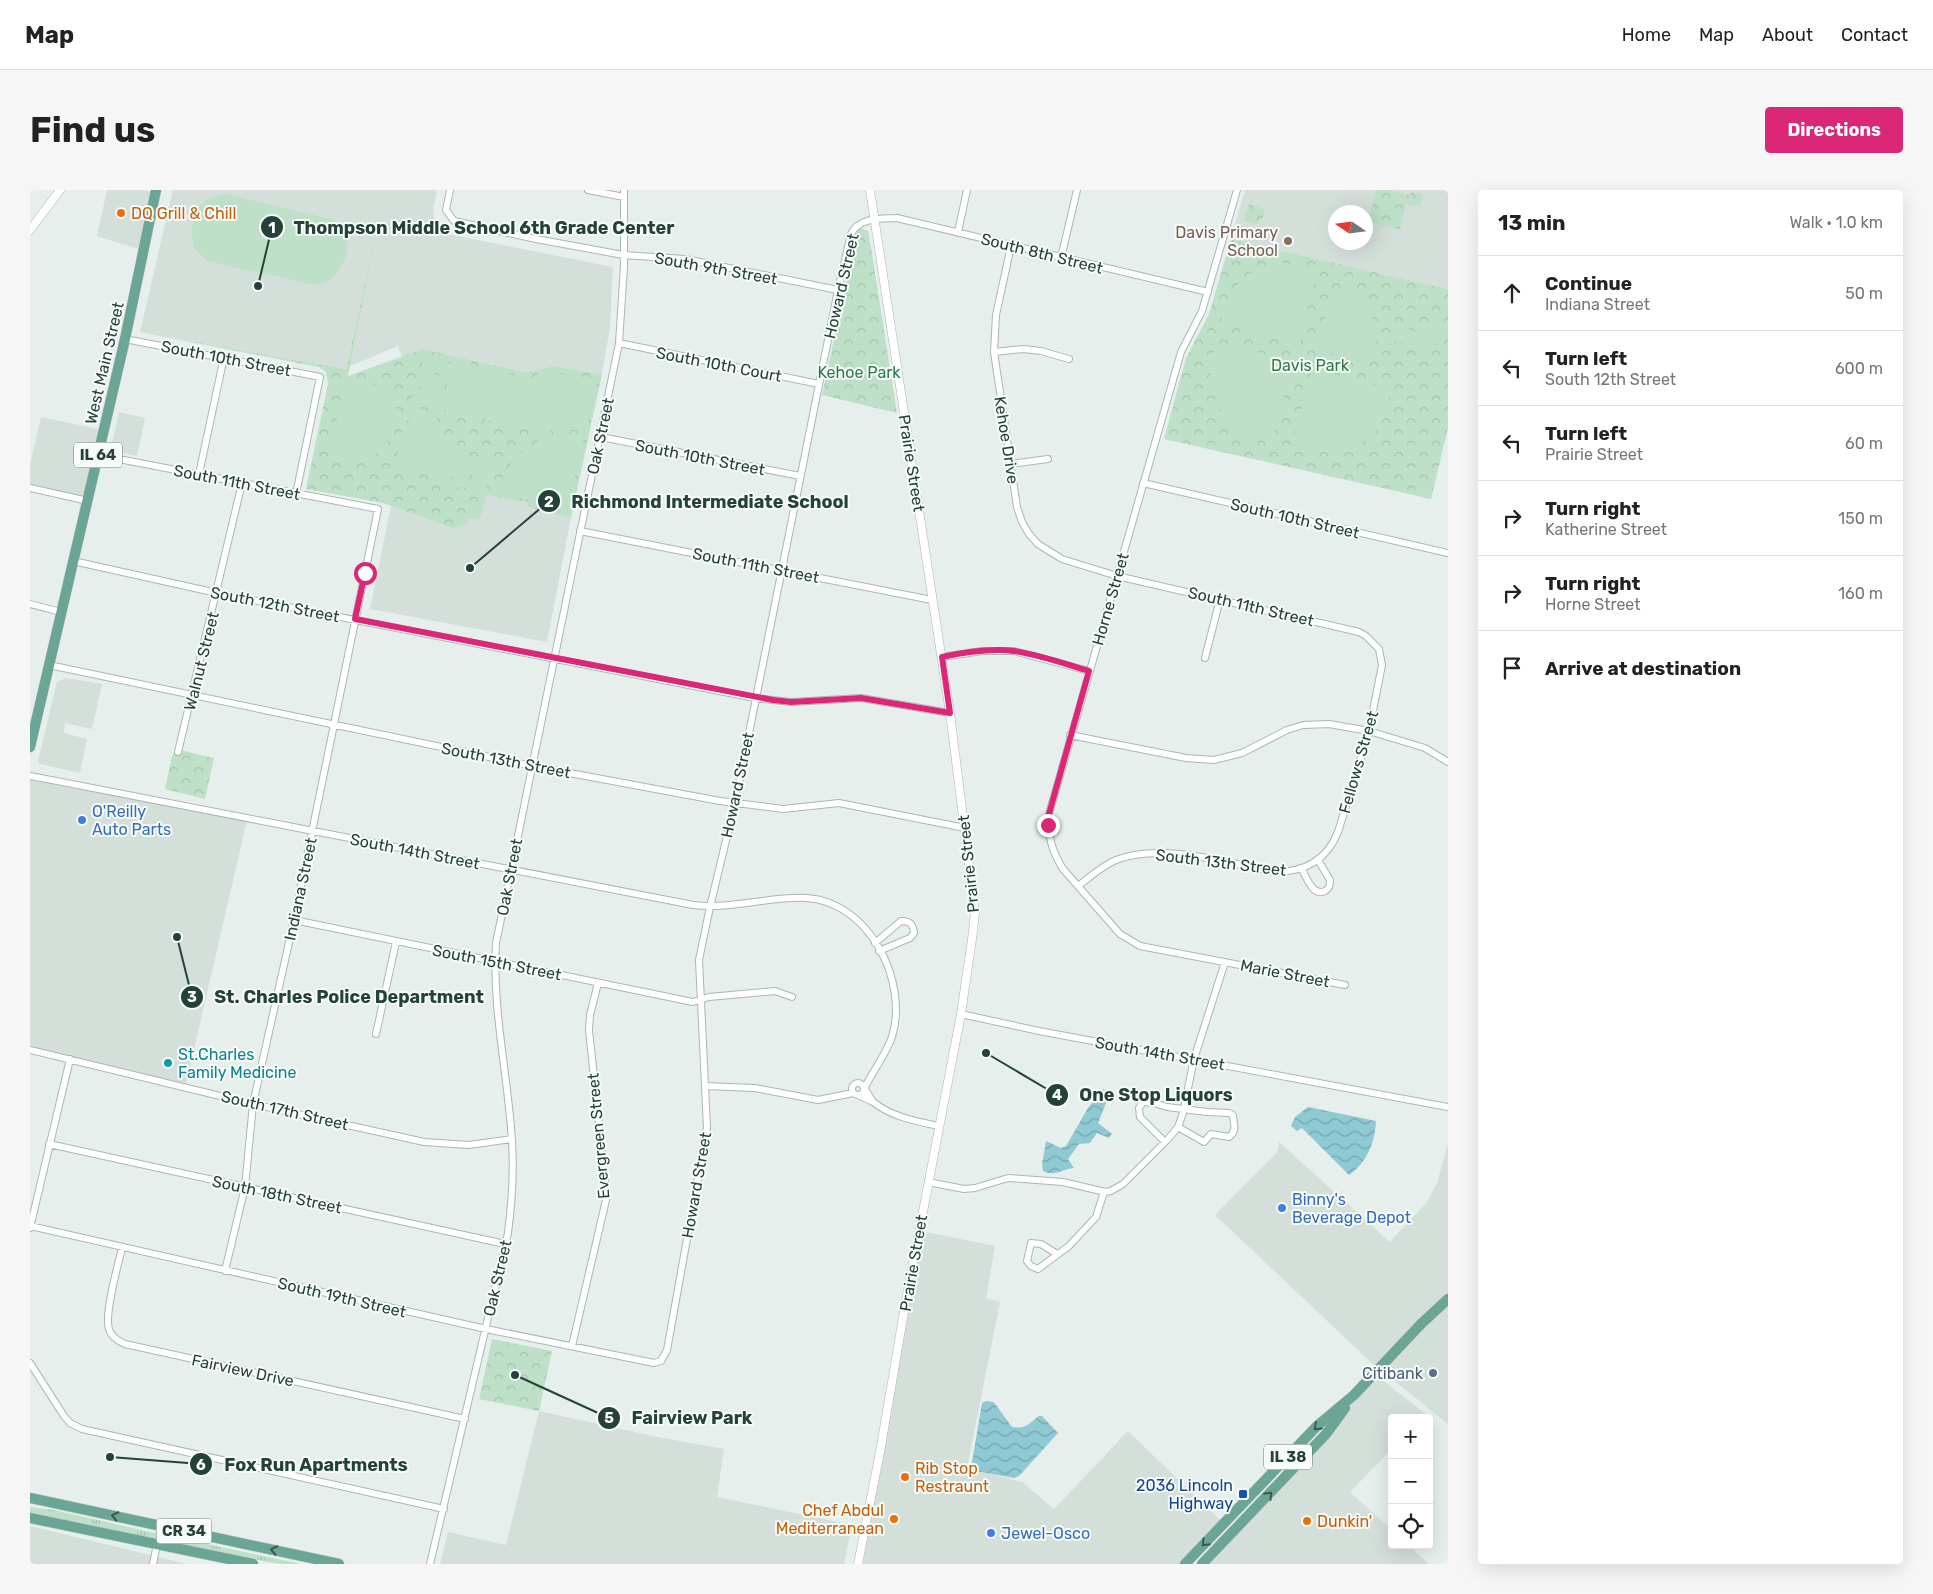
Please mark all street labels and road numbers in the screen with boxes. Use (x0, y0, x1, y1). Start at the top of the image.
street label: South 8th Street (979, 229, 1105, 278)
street label: Howard Street (820, 232, 863, 341)
street label: South 9th Street (653, 248, 779, 289)
street label: West Main Street (81, 300, 128, 426)
street label: South 10th Street (159, 337, 292, 380)
street label: South 10th Court (655, 343, 783, 386)
street label: Kehoe Drive (990, 395, 1023, 485)
street label: Oak Street (583, 396, 618, 476)
street label: Prairie Street (894, 413, 929, 513)
street label: South 10th Street (633, 436, 766, 479)
road number: IL 64 (74, 442, 122, 468)
street label: South 11th Street (172, 461, 302, 504)
street label: South 10th Street (1229, 494, 1361, 543)
street label: South 11th Street (691, 544, 821, 587)
street label: Horne Street (1088, 551, 1133, 648)
street label: South 12th Street (209, 583, 341, 626)
street label: South 11th Street (1186, 583, 1316, 630)
street label: Walnut Street (180, 610, 223, 712)
street label: Fellows Street (1335, 709, 1382, 816)
street label: Howard Street (717, 731, 758, 840)
street label: South 13th Street (440, 739, 572, 782)
street label: Prairie Street (954, 814, 983, 914)
street label: South 14th Street (348, 830, 481, 873)
street label: Indiana Street (280, 836, 321, 942)
street label: Oak Street (493, 837, 526, 917)
street label: South 13th Street (1155, 845, 1287, 880)
street label: South 15th Street (431, 941, 563, 984)
street label: Marie Street (1239, 956, 1331, 991)
street label: South 14th Street (1093, 1033, 1226, 1074)
street label: Evergreen Street (584, 1072, 613, 1200)
street label: South 17th Street (219, 1087, 350, 1134)
street label: Howard Street (678, 1131, 715, 1240)
street label: South 18th Street (210, 1171, 343, 1217)
street label: Prairie Street (896, 1213, 931, 1313)
street label: Oak Street (479, 1238, 516, 1318)
street label: South 19th Street (276, 1273, 408, 1322)
street label: Fairview Drive (190, 1350, 296, 1391)
road number: IL 38 (1264, 1444, 1312, 1470)
road number: CR 34 (156, 1518, 212, 1544)

